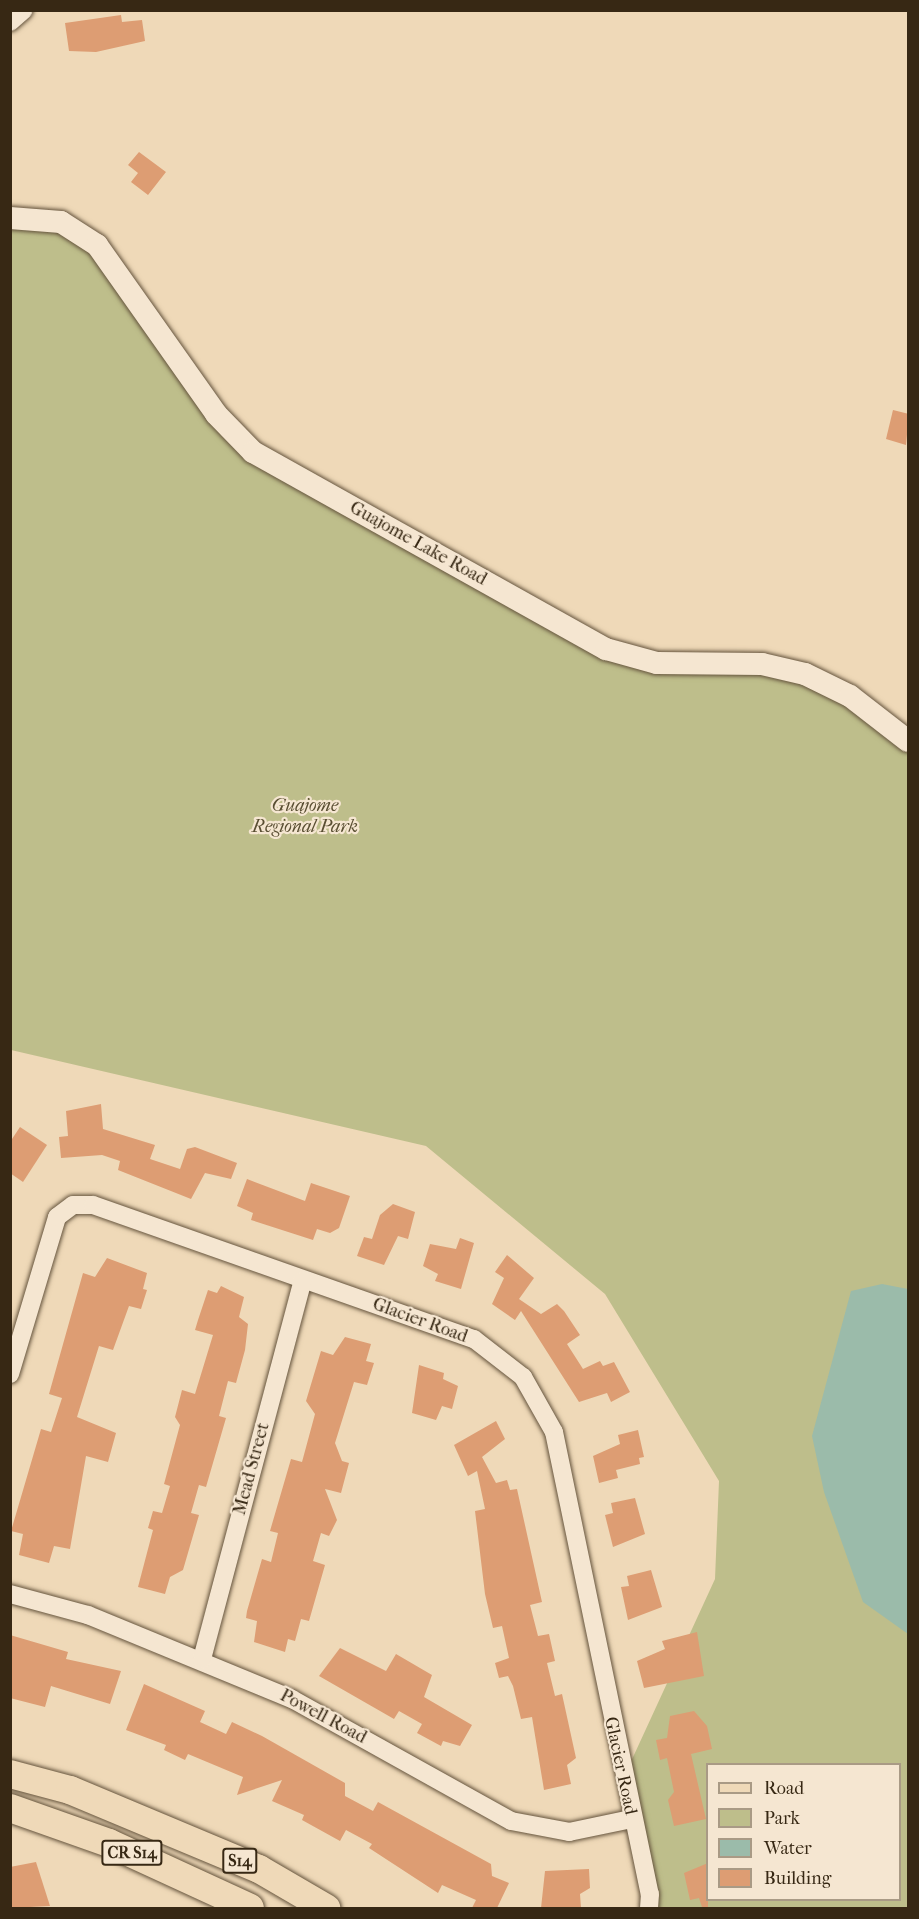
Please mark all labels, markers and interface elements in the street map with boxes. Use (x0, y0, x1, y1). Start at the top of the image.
street label: Guajome Lake Road (346, 497, 490, 591)
park label: Guajome Regional Park (252, 796, 358, 838)
street label: Glacier Road (369, 1294, 471, 1348)
street label: Mead Street (229, 1420, 275, 1518)
street label: Powell Road (276, 1685, 370, 1749)
street label: Glacier Road (599, 1715, 641, 1817)
legend (706, 1763, 901, 1901)
text: Road (764, 1778, 804, 1799)
text: Park (764, 1808, 800, 1829)
text: Water (764, 1838, 812, 1859)
road number: CR S14 (100, 1840, 164, 1866)
road number: S14 (222, 1848, 258, 1874)
text: Building (764, 1868, 831, 1889)

